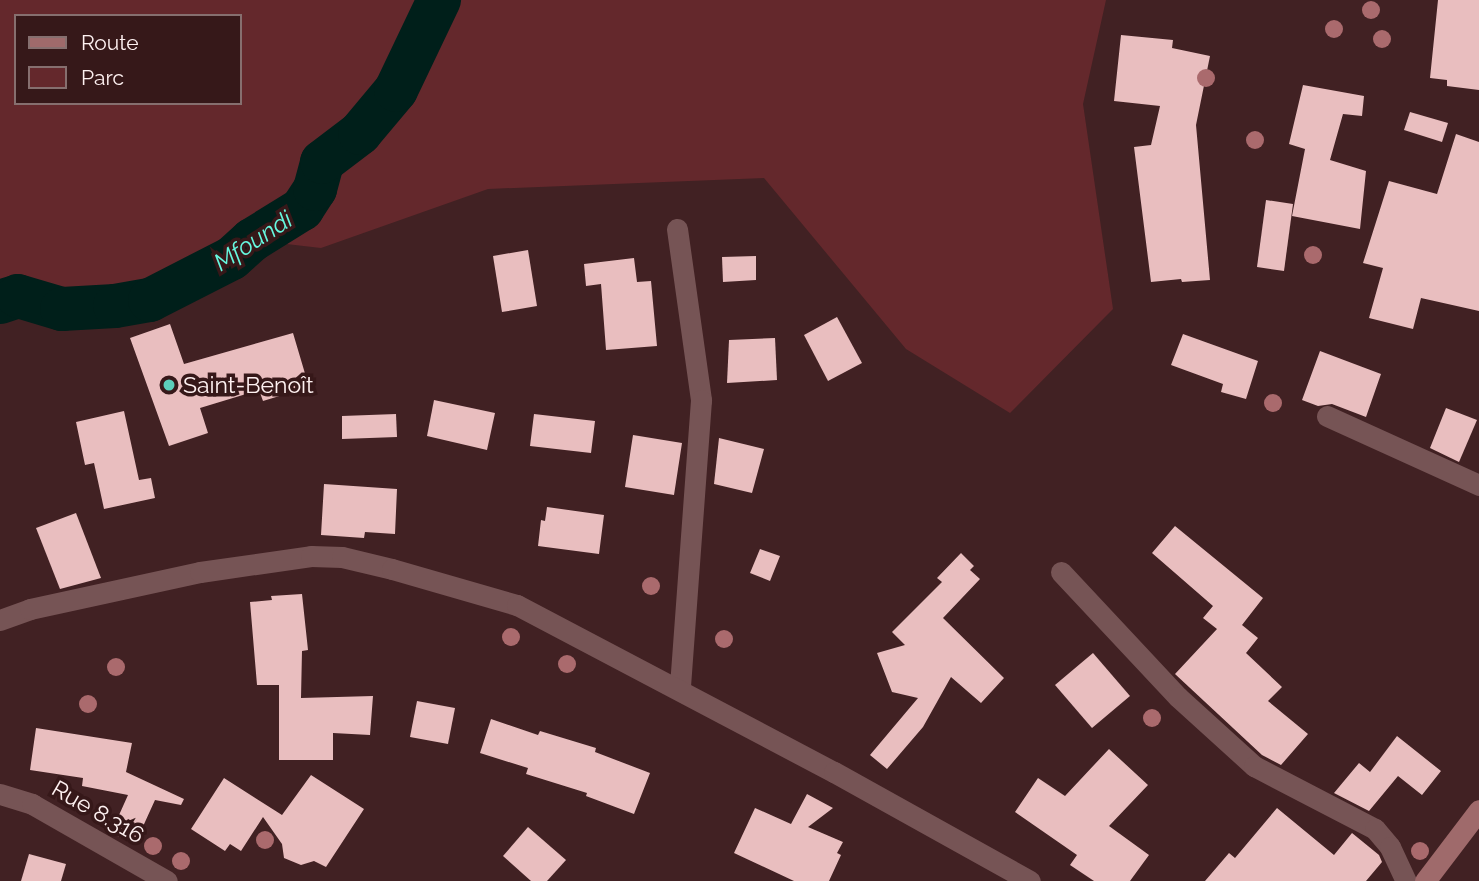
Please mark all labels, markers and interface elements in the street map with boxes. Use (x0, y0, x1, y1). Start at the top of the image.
legend (14, 14, 242, 105)
text: Route (81, 30, 139, 55)
text: Parc (81, 65, 124, 90)
water label: Mfoundi (208, 205, 298, 277)
place label: Saint-Benoît (183, 371, 314, 399)
marker: Saint-Benoît (161, 377, 177, 393)
street label: Rue 8.316 (47, 775, 149, 849)

